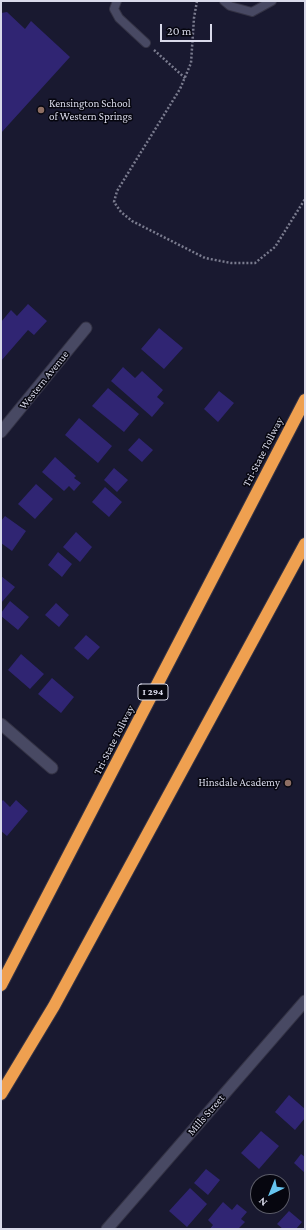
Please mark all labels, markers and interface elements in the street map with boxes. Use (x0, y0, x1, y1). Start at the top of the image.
scale bar (162, 16, 214, 42)
text: 20 m (167, 24, 191, 38)
place label: Kensington School of Western Springs (49, 97, 132, 123)
marker: Kensington School of Western Springs (36, 105, 46, 115)
street label: Western Avenue (16, 348, 72, 412)
street label: Tri-State Tollway (240, 415, 286, 489)
road number: I 294 (138, 684, 168, 700)
street label: Tri-State Tollway (91, 703, 137, 777)
place label: Hinsdale Academy (199, 776, 280, 790)
marker: Hinsdale Academy (283, 778, 293, 788)
street label: Mills Street (185, 1092, 227, 1138)
north arrow (250, 1174, 290, 1214)
text: N (256, 1195, 269, 1209)

